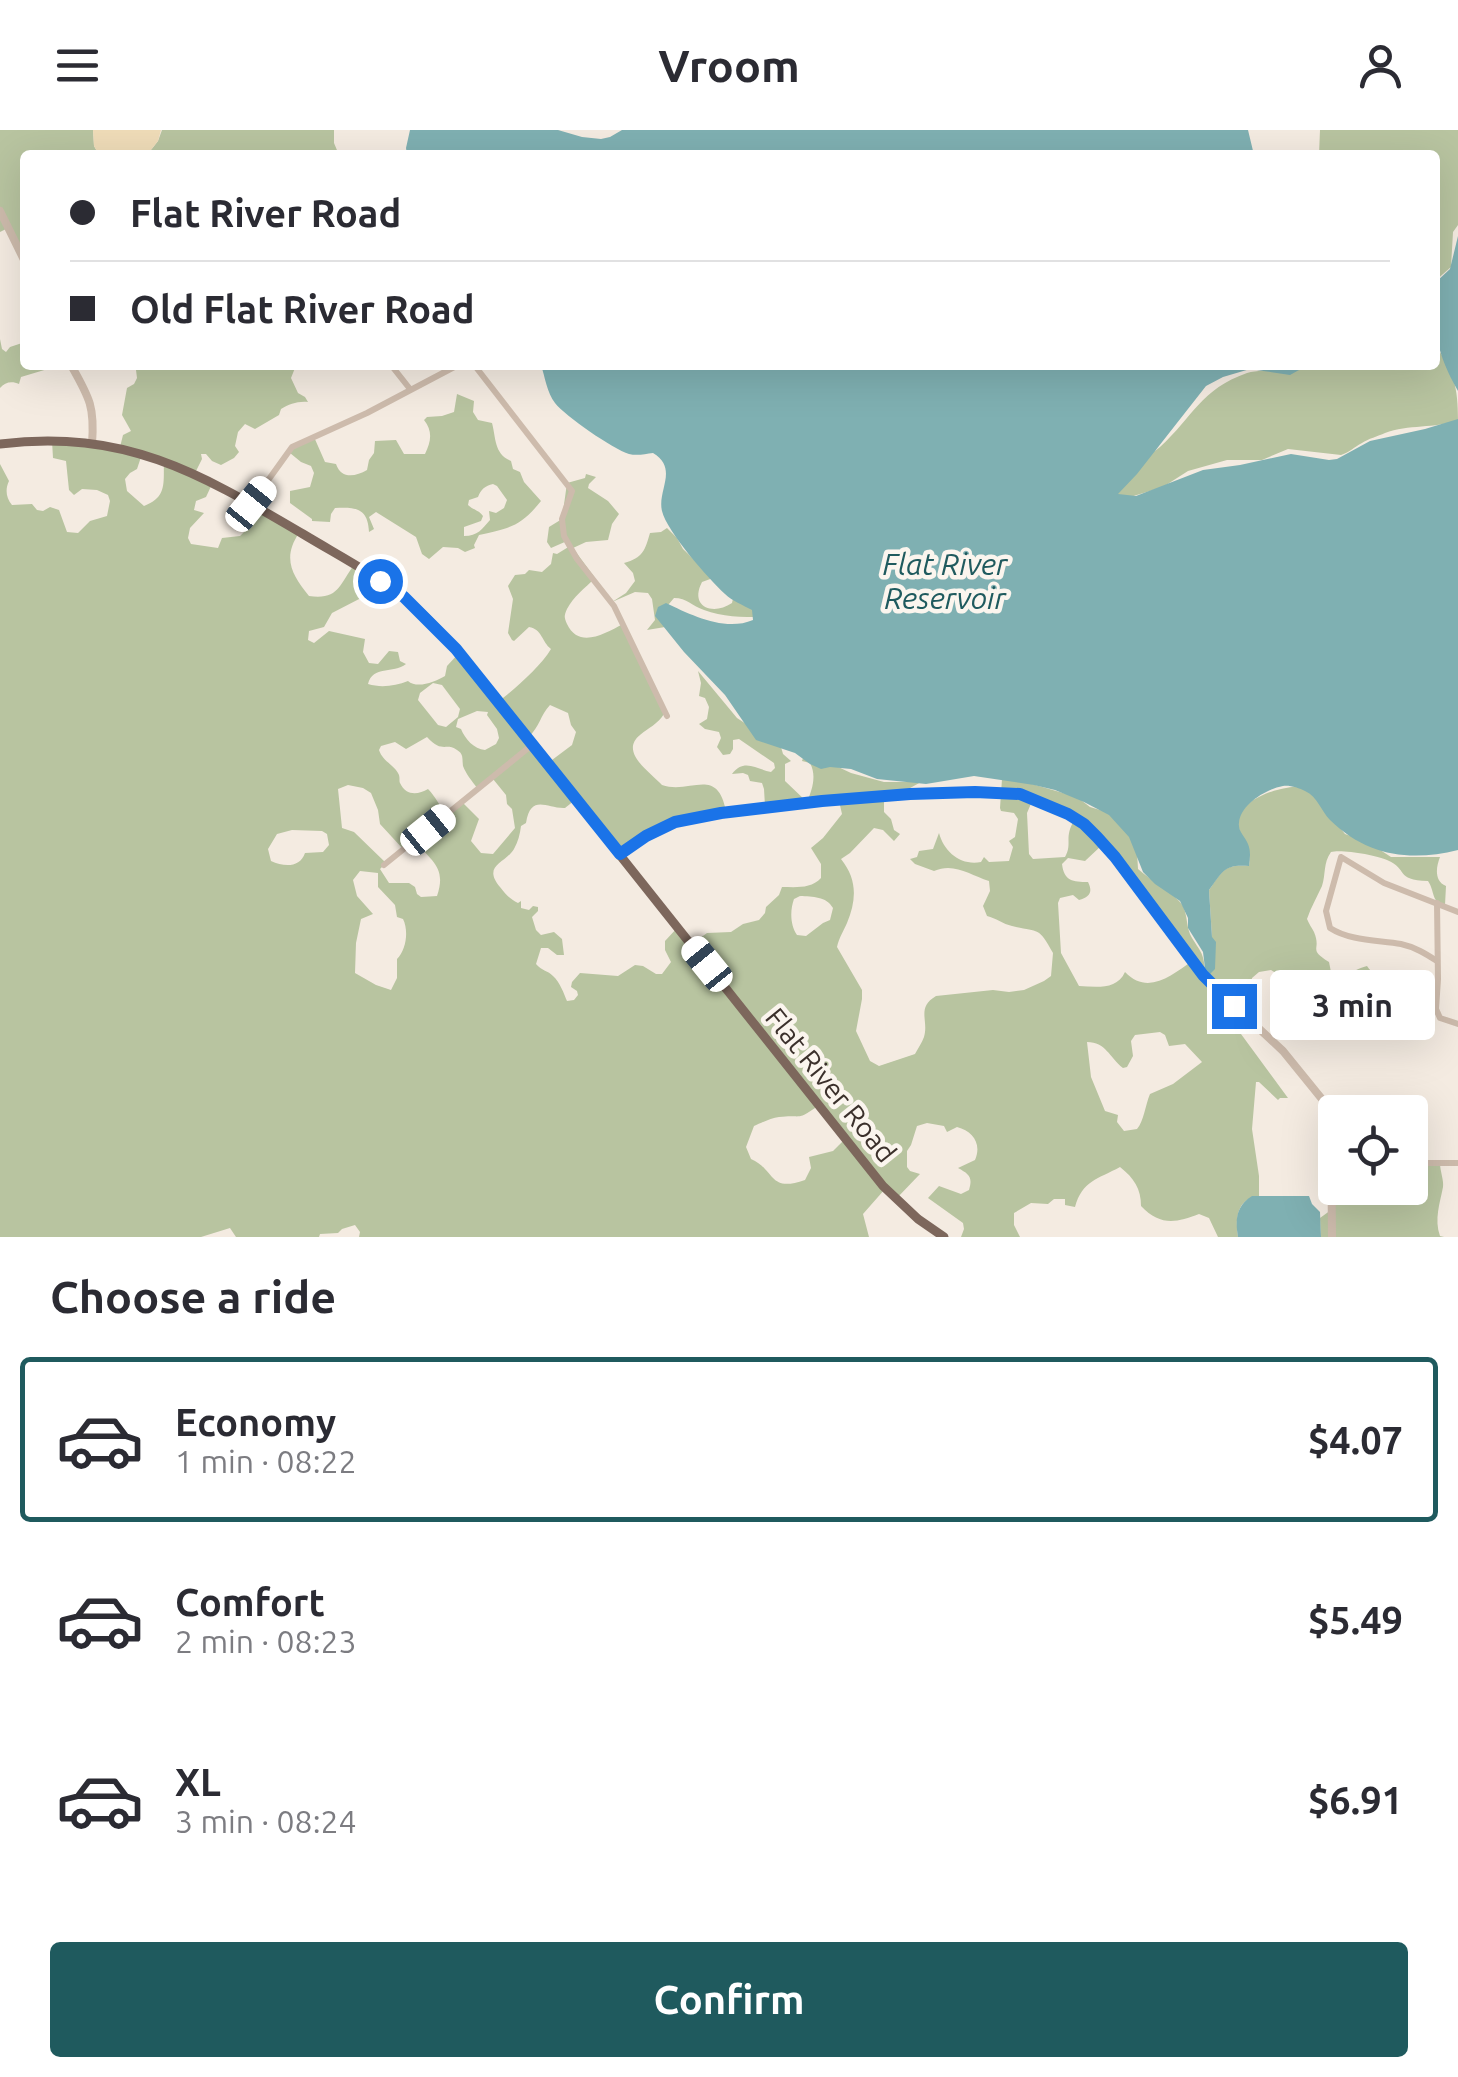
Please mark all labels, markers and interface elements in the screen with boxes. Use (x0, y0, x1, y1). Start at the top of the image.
icon: menu (50, 38, 105, 93)
icon: person (1353, 38, 1408, 93)
text: Vroom (658, 40, 800, 91)
text: Flat River Road (130, 192, 401, 234)
text: Old Flat River Road (130, 288, 474, 330)
car (220, 471, 282, 537)
water label: Flat River Reservoir (882, 547, 1009, 615)
route start (358, 559, 403, 604)
car (395, 799, 461, 861)
car (676, 931, 738, 997)
callout: 3 min (1269, 971, 1434, 1041)
route end (1212, 984, 1257, 1029)
text: 3 min (1312, 987, 1393, 1023)
street label: Flat River Road (760, 1002, 903, 1168)
map controls (1318, 1095, 1428, 1205)
button: locate (1318, 1095, 1428, 1205)
text: Choose a ride (50, 1271, 336, 1322)
icon: car (55, 1395, 145, 1485)
text: Economy (175, 1401, 336, 1443)
text: $4.07 (1308, 1419, 1403, 1461)
text: 1 min · 08:22 (175, 1443, 357, 1479)
icon: car (55, 1575, 145, 1665)
text: Comfort (175, 1581, 325, 1623)
text: $5.49 (1308, 1599, 1403, 1641)
text: 2 min · 08:23 (175, 1623, 357, 1659)
icon: car (55, 1755, 145, 1845)
text: XL (175, 1761, 221, 1803)
text: $6.91 (1308, 1779, 1403, 1821)
text: 3 min · 08:24 (175, 1803, 357, 1839)
button: Confirm (50, 1942, 1408, 2057)

